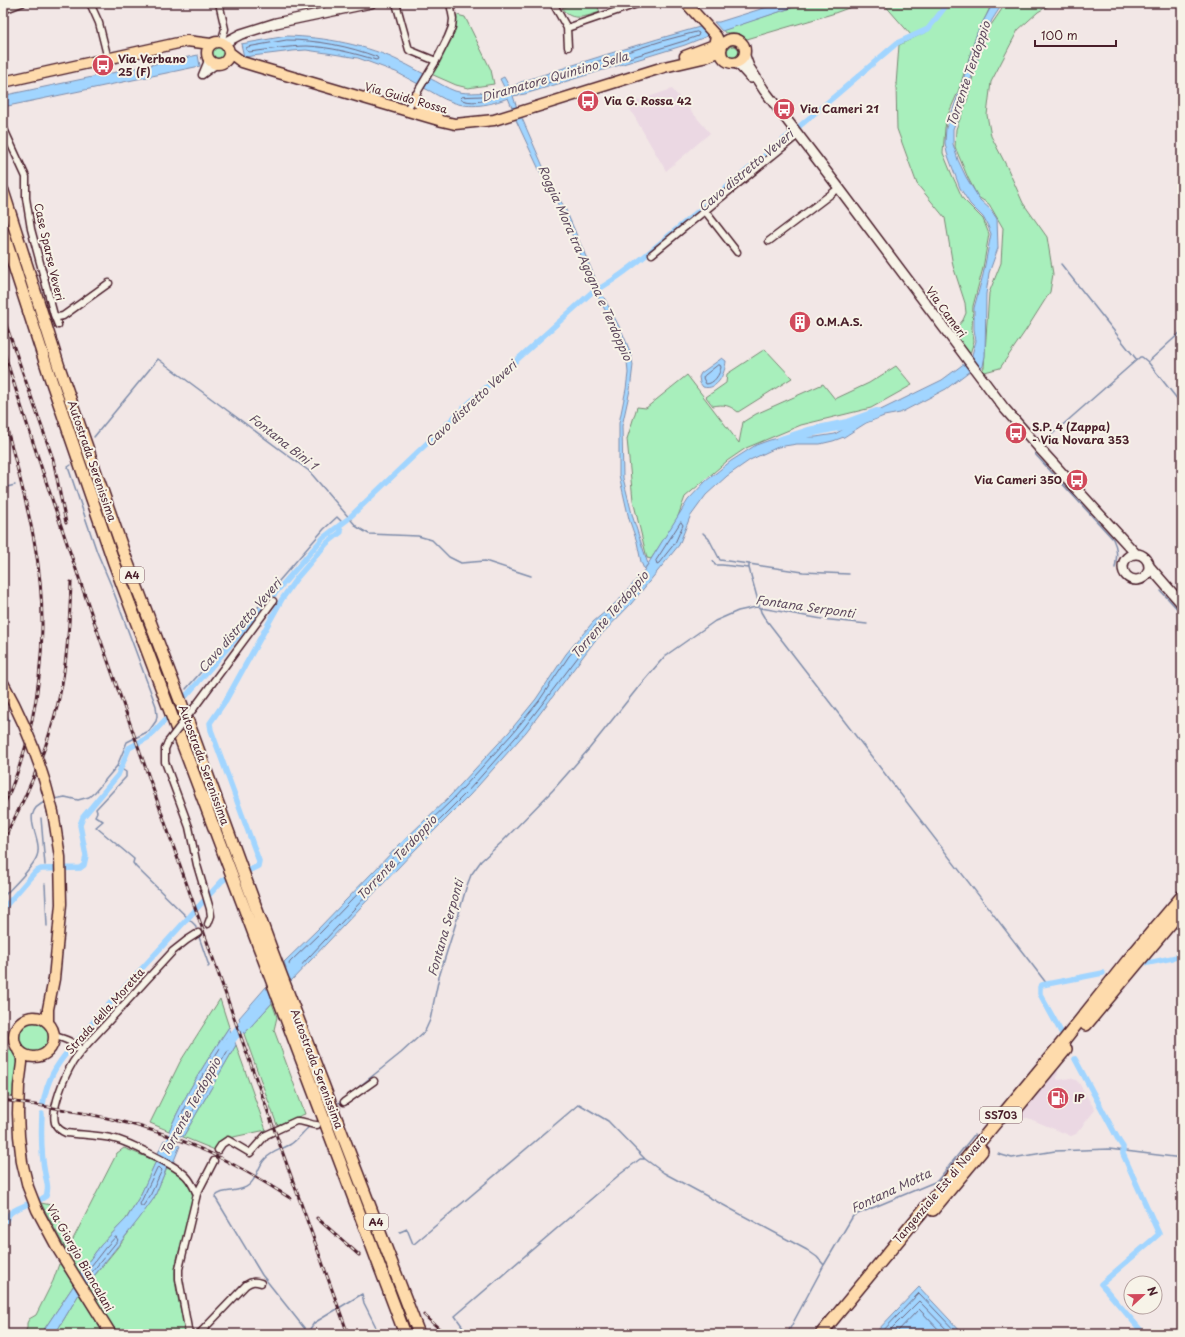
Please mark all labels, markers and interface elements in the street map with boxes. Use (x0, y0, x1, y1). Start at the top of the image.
water label: Torrente Terdoppio (942, 17, 995, 129)
scale bar (1035, 22, 1116, 48)
text: 100 m (1041, 26, 1078, 44)
water label: Diramatore Quintino Sella (479, 46, 631, 106)
place label: Via Verbano 25 (F) (118, 50, 186, 80)
bus stop icon: Via Verbano 25 (F) (90, 52, 116, 78)
street label: Via Guido Rossa (363, 78, 450, 118)
bus stop icon: Via G. Rossa 42 (575, 88, 601, 114)
place label: Via G. Rossa 42 (604, 92, 692, 109)
bus stop icon: Via Cameri 21 (771, 96, 797, 122)
place label: Via Cameri 21 (800, 100, 879, 117)
water label: Cavo distretto Veveri (694, 124, 798, 215)
water label: Roggia Mora tra Agogna e Terdoppio (534, 162, 638, 365)
street label: Case Sparse Veveri (30, 201, 69, 302)
street label: Via Cameri (922, 282, 971, 341)
building icon: O.M.A.S. (787, 309, 813, 335)
place label: O.M.A.S. (816, 313, 863, 330)
water label: Cavo distretto Veveri (421, 355, 521, 451)
street label: Autostrada Serenissima (64, 398, 121, 524)
water label: Fontana Bini 1 (246, 409, 323, 475)
place label: S.P. 4 (Zappa) - Via Novara 353 (1032, 418, 1130, 448)
bus stop icon: S.P. 4 (Zappa) - Via Novara 353 (1003, 420, 1029, 446)
bus stop icon: Via Cameri 350 (1064, 467, 1090, 493)
place label: Via Cameri 350 (974, 471, 1062, 488)
water label: Torrente Terdoppio (566, 566, 653, 662)
road number: A4 (120, 567, 144, 583)
water label: Cavo distretto Veveri (193, 573, 286, 676)
water label: Fontana Serponti (755, 590, 857, 622)
street label: Autostrada Serenissima (175, 702, 234, 828)
water label: Torrente Terdoppio (352, 810, 441, 904)
water label: Fontana Serponti (423, 876, 468, 978)
street label: Strada della Moretta (61, 964, 148, 1058)
street label: Autostrada Serenissima (287, 1006, 348, 1131)
water label: Torrente Terdoppio (156, 1053, 225, 1159)
fuel station icon: IP (1045, 1085, 1071, 1111)
place label: IP (1074, 1089, 1085, 1106)
road number: SS703 (980, 1107, 1022, 1123)
street label: Tangenziale Est di Novara (889, 1130, 990, 1247)
water label: Fontana Motta (848, 1163, 934, 1217)
street label: Via Giorgio Biancalani (43, 1201, 118, 1314)
road number: A4 (364, 1214, 388, 1230)
north arrow (1123, 1275, 1163, 1315)
text: N (1143, 1284, 1162, 1299)

